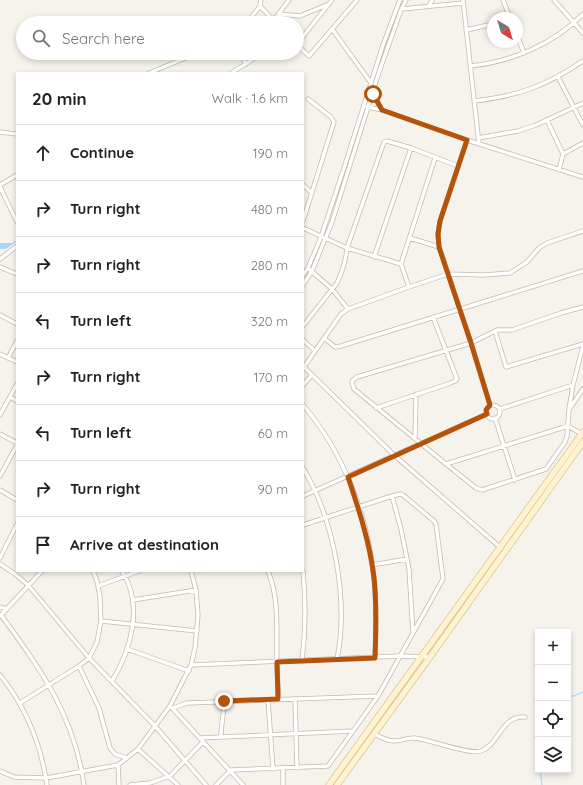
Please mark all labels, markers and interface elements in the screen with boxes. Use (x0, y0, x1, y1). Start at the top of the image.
north arrow (487, 12, 523, 48)
search box (16, 16, 304, 60)
icon: search (30, 27, 52, 49)
text: Search here (62, 29, 145, 48)
route start (364, 85, 382, 103)
text: 20 min (32, 88, 87, 109)
text: Walk · 1.6 km (212, 90, 288, 106)
icon: ahead (32, 142, 54, 164)
text: Continue (70, 143, 134, 162)
text: 190 m (253, 145, 288, 161)
icon: right (32, 198, 54, 220)
text: Turn right (70, 199, 141, 218)
text: 480 m (251, 201, 288, 217)
icon: right (32, 254, 54, 276)
text: Turn right (70, 255, 141, 274)
text: 280 m (251, 257, 288, 273)
icon: left (32, 310, 54, 332)
text: Turn left (70, 311, 132, 330)
text: 320 m (251, 313, 288, 329)
icon: right (32, 366, 54, 388)
text: Turn right (70, 367, 141, 386)
text: 170 m (253, 369, 288, 385)
icon: left (32, 422, 54, 444)
text: Turn left (70, 423, 132, 442)
text: 60 m (258, 425, 288, 441)
icon: right (32, 478, 54, 500)
text: Turn right (70, 479, 141, 498)
text: 90 m (258, 481, 288, 497)
icon: arrive (32, 534, 54, 556)
text: Arrive at destination (70, 535, 219, 554)
map controls (535, 629, 571, 773)
button: + (535, 629, 571, 665)
button: − (535, 665, 571, 701)
route end (215, 692, 233, 710)
button: locate (535, 701, 571, 737)
button: layers (535, 737, 571, 773)

